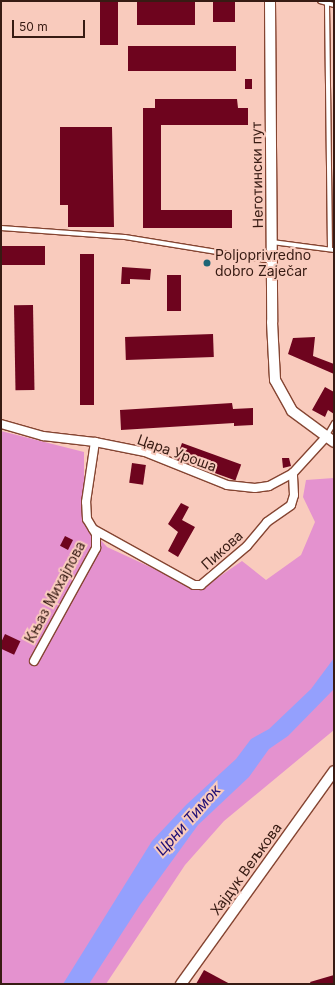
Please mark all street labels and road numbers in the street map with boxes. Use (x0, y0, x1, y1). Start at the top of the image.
street label: Неготински пут (248, 122, 266, 228)
street label: Цара Уроша (135, 431, 219, 475)
street label: Пикова (198, 527, 246, 573)
street label: Књаз Михајлова (21, 538, 89, 646)
street label: Хајдук Вељкова (207, 820, 285, 918)

